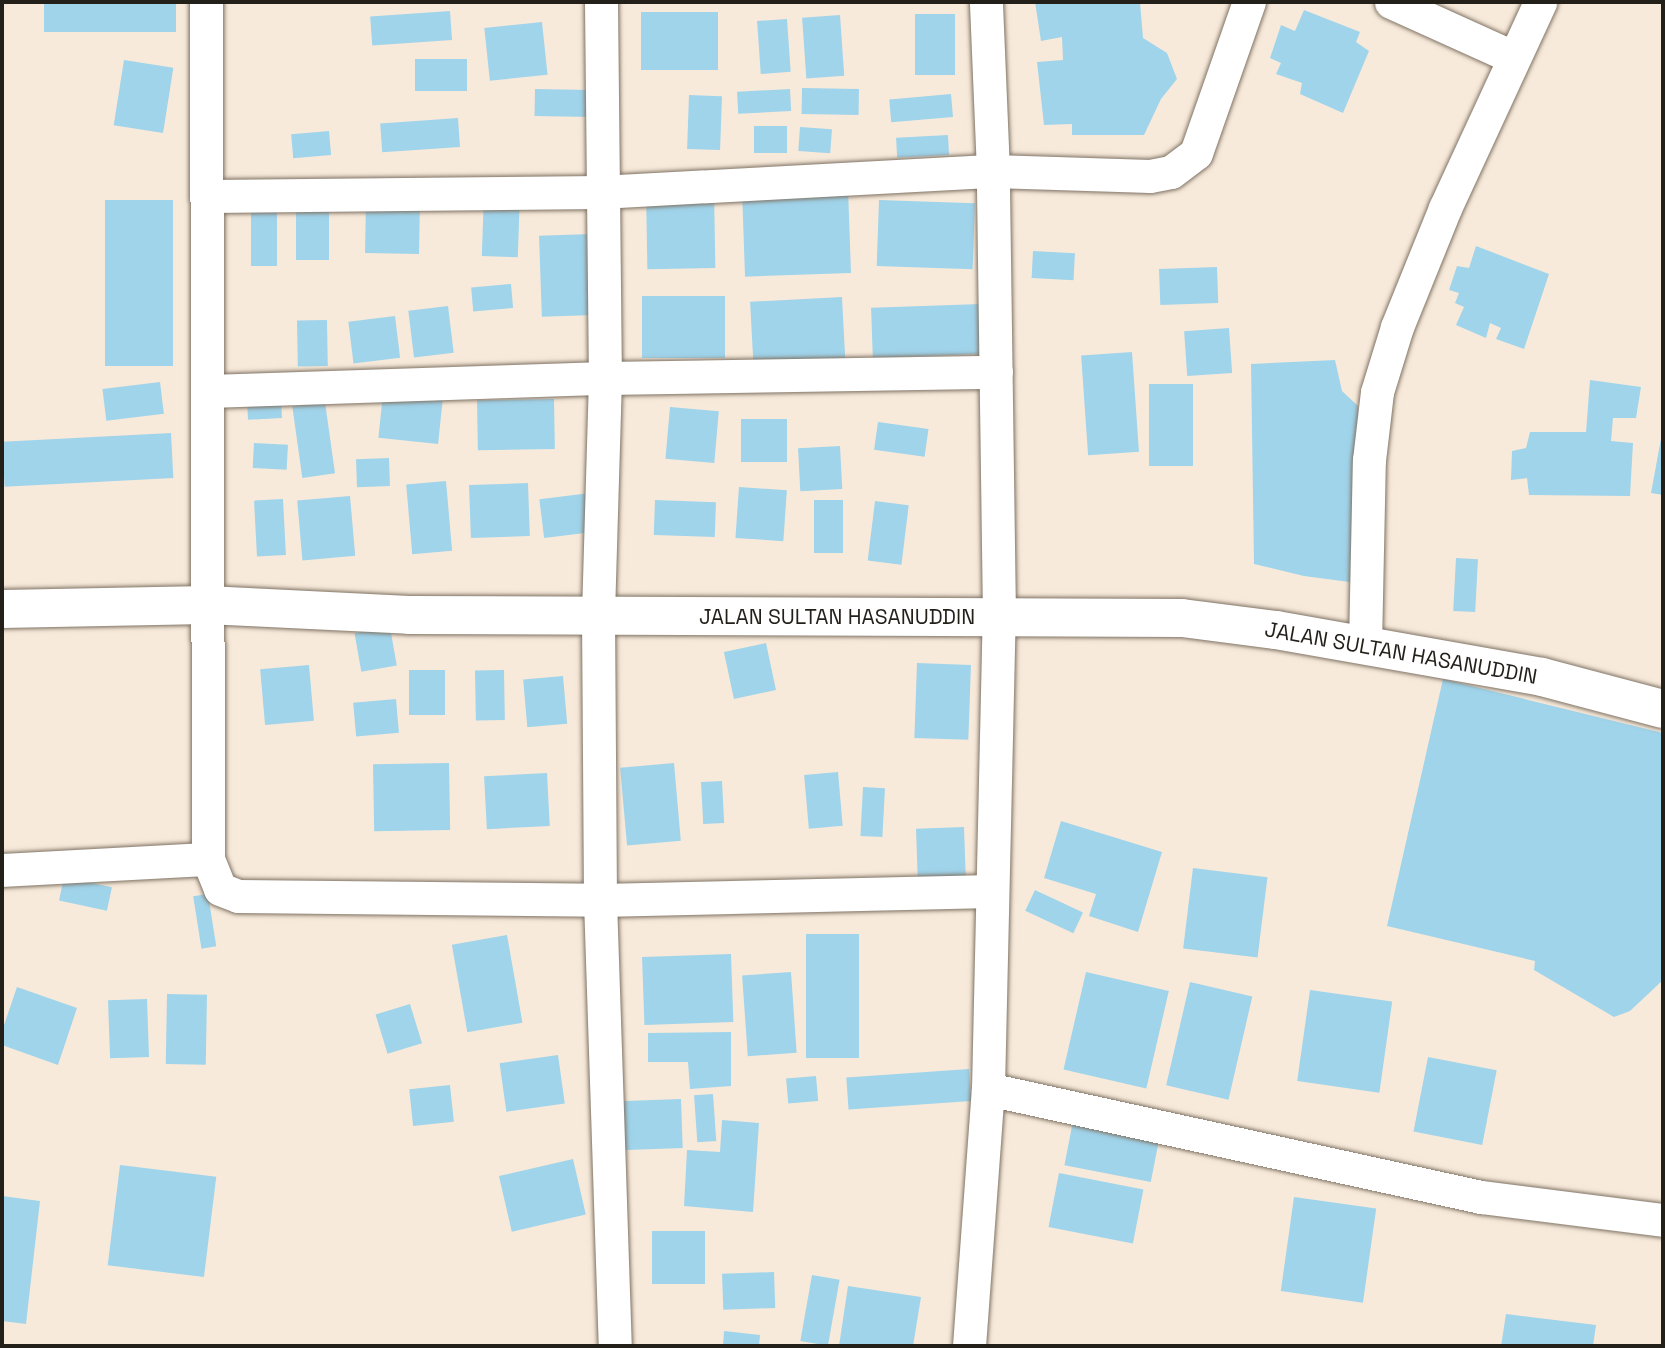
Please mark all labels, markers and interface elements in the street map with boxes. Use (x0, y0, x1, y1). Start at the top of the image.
street label: JALAN SULTAN HASANUDDIN (699, 604, 975, 630)
street label: JALAN SULTAN HASANUDDIN (1263, 617, 1539, 689)

